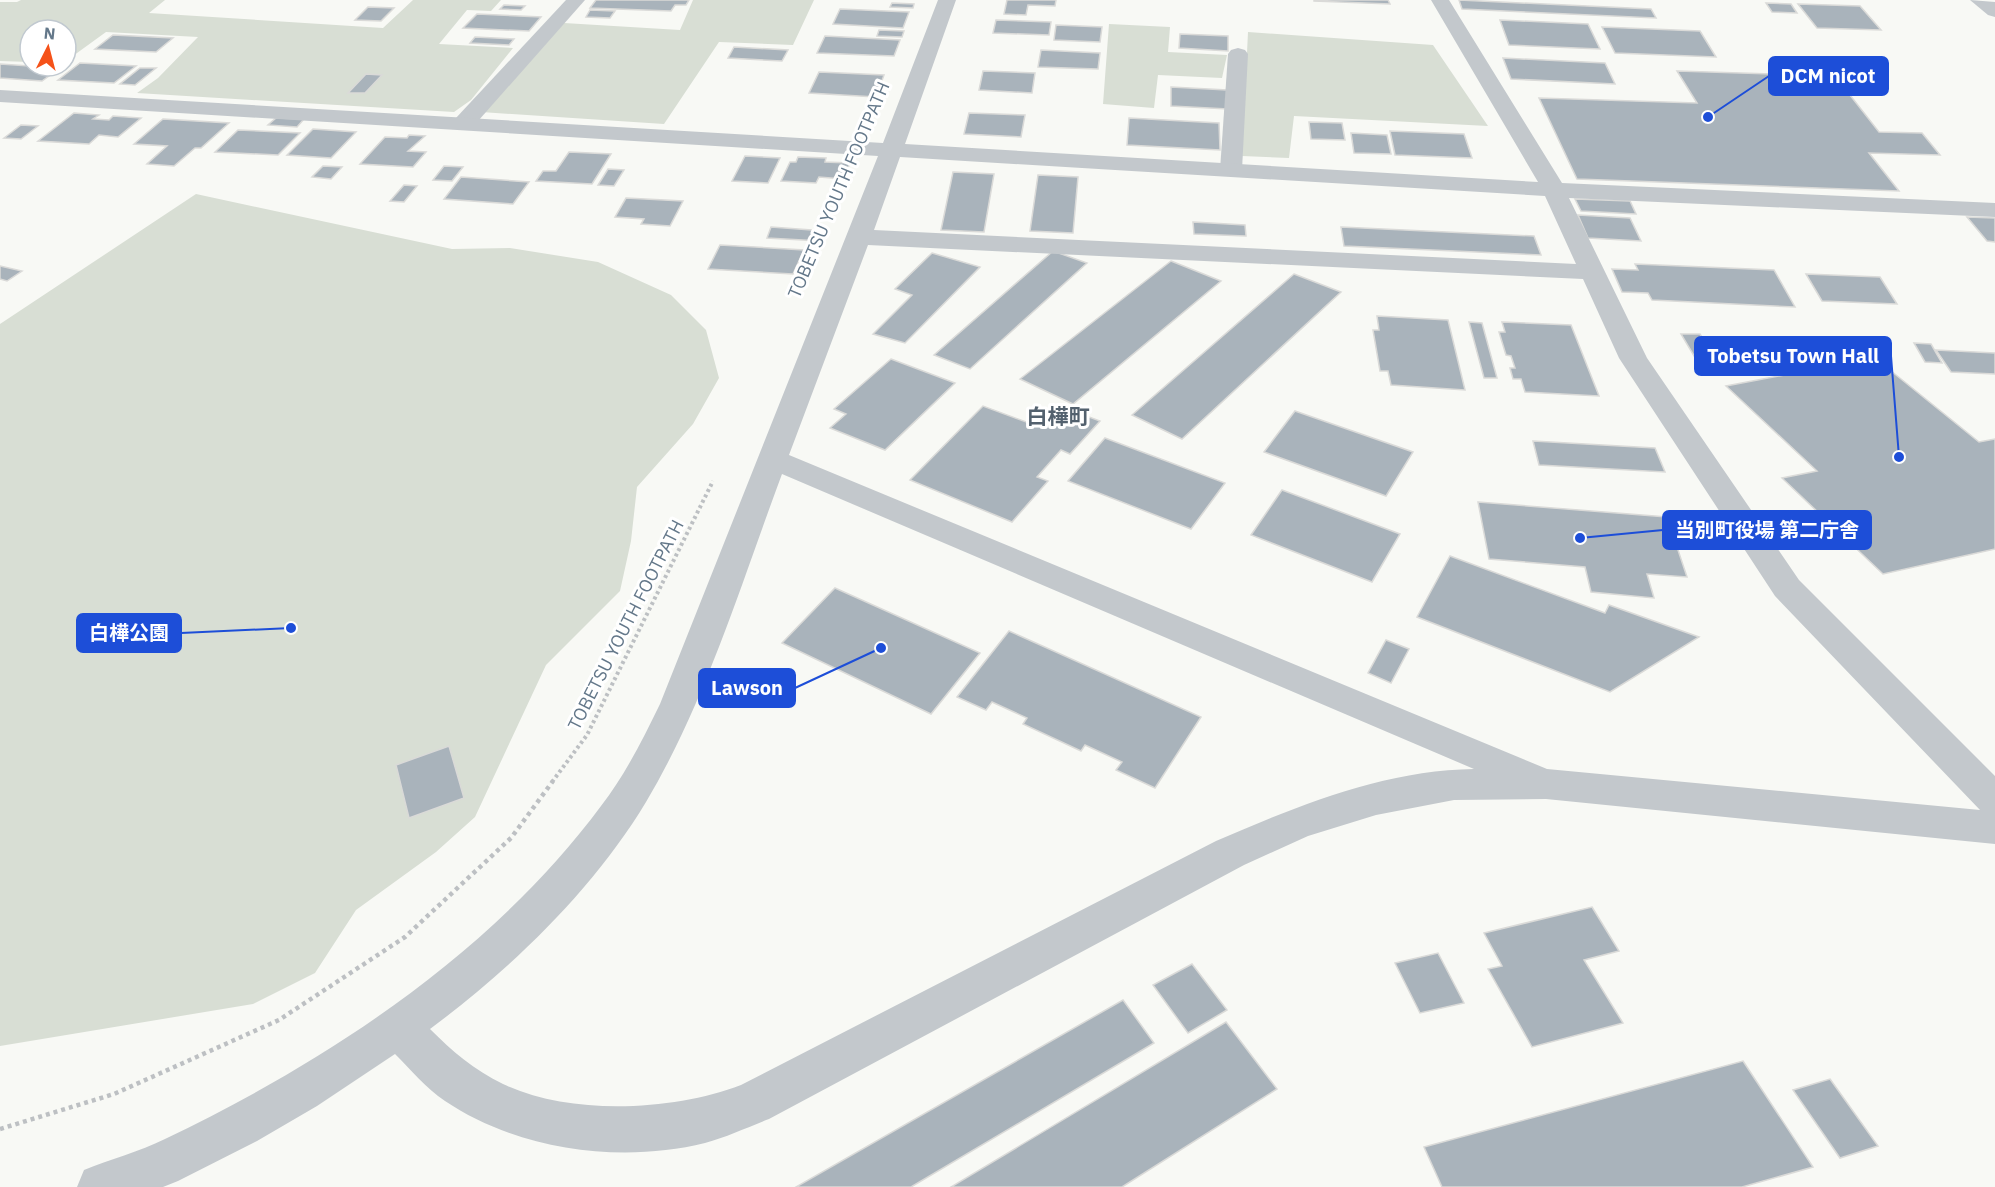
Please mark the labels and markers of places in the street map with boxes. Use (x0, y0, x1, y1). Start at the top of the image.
callout: DCM nicot (1769, 57, 1888, 95)
callout: Tobetsu Town Hall (1695, 337, 1891, 375)
callout: 当別町役場 第二庁舎 (1663, 511, 1871, 549)
callout: 白樺公園 (77, 614, 181, 652)
callout: Lawson (699, 669, 795, 707)

